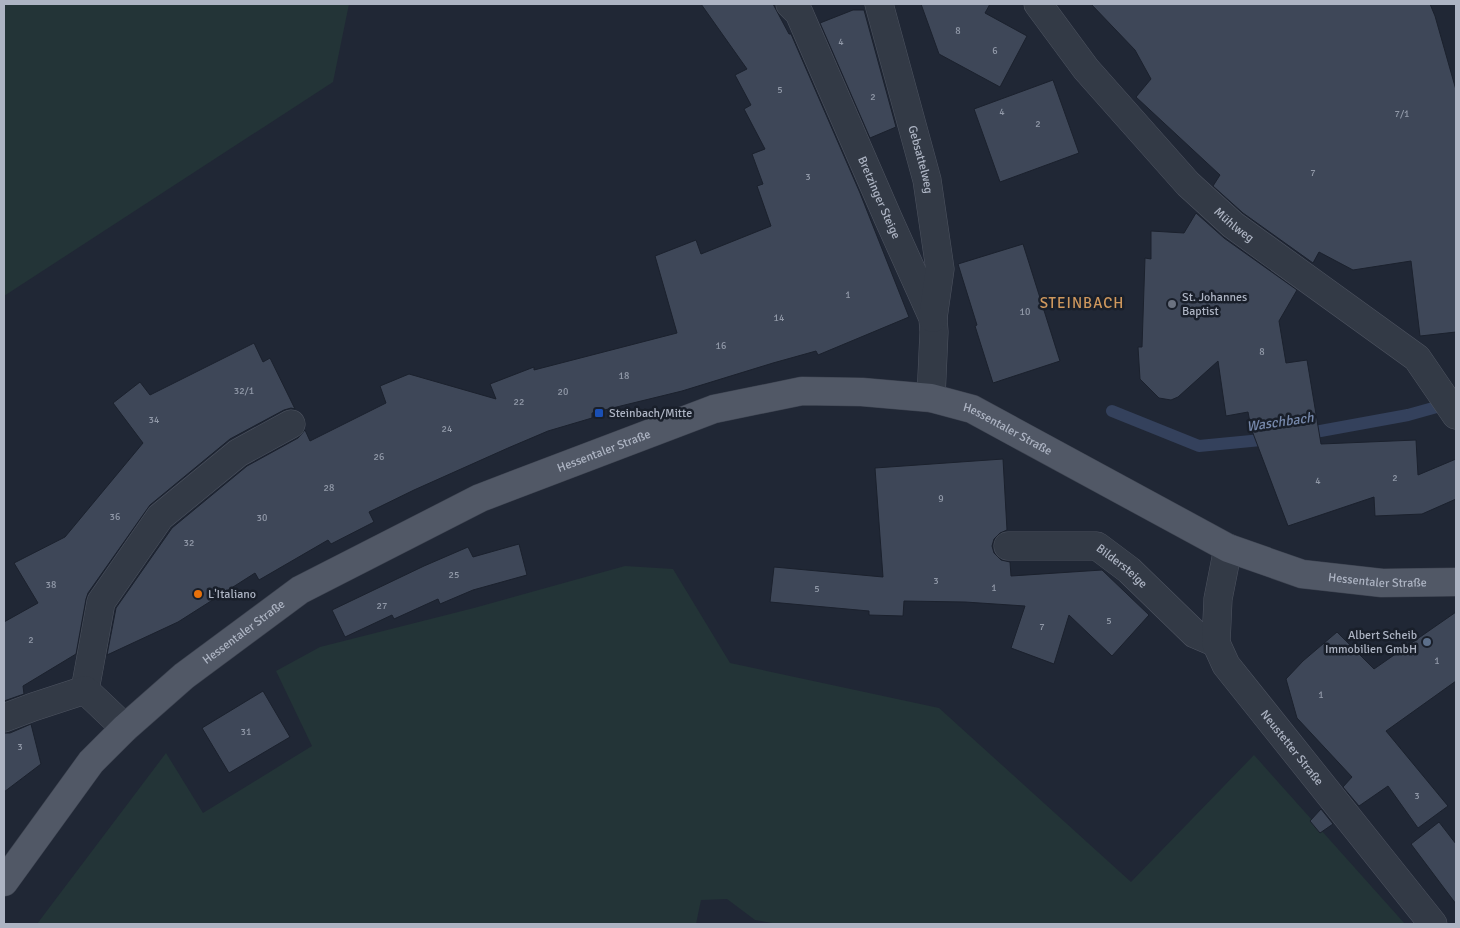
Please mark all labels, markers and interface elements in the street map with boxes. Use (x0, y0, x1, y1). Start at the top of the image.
house number: 8 (955, 25, 961, 37)
house number: 4 (838, 36, 844, 48)
house number: 6 (992, 45, 998, 57)
house number: 5 (777, 84, 783, 96)
house number: 2 (870, 91, 876, 103)
house number: 4 (999, 106, 1005, 118)
house number: 7/1 (1394, 108, 1410, 120)
house number: 2 (1035, 118, 1041, 130)
street label: Gebsattelweg (905, 124, 936, 194)
street label: Bretzinger Steige (855, 154, 904, 241)
house number: 7 (1310, 167, 1316, 179)
house number: 3 (805, 171, 811, 183)
street label: Mühlweg (1211, 204, 1257, 245)
house number: 1 (845, 289, 851, 301)
place label: St. Johannes Baptist (1182, 290, 1247, 319)
district label: STEINBACH (1040, 294, 1124, 312)
marker: St. Johannes Baptist (1166, 298, 1178, 310)
house number: 10 (1020, 306, 1030, 318)
house number: 14 (774, 312, 785, 324)
house number: 16 (716, 340, 726, 352)
house number: 8 (1259, 346, 1265, 358)
house number: 18 (619, 370, 629, 382)
house number: 32/1 (234, 385, 254, 397)
house number: 20 (558, 386, 568, 398)
house number: 22 (514, 396, 524, 408)
street label: Hessentaler Straße (962, 399, 1055, 459)
place label: Steinbach/Mitte (609, 406, 692, 421)
marker: Steinbach/Mitte (593, 407, 605, 419)
water label: Waschbach (1245, 409, 1315, 435)
house number: 34 (149, 414, 160, 426)
house number: 24 (442, 423, 453, 435)
street label: Hessentaler Straße (555, 426, 653, 475)
house number: 26 (374, 451, 384, 463)
house number: 2 (1392, 472, 1398, 484)
house number: 4 (1315, 475, 1321, 487)
house number: 28 (324, 482, 334, 494)
house number: 9 (938, 493, 944, 505)
house number: 36 (110, 511, 120, 523)
house number: 30 (257, 512, 267, 524)
house number: 32 (184, 537, 194, 549)
street label: Bildersteige (1093, 541, 1151, 591)
house number: 25 (449, 569, 459, 581)
street label: Hessentaler Straße (1327, 570, 1427, 591)
house number: 3 (933, 575, 939, 587)
house number: 38 (46, 579, 56, 591)
house number: 1 (991, 582, 997, 594)
house number: 5 (814, 583, 820, 595)
place label: L'Italiano (208, 587, 256, 602)
marker: L'Italiano (192, 588, 204, 600)
street label: Hessentaler Straße (199, 596, 288, 667)
house number: 27 (377, 600, 387, 612)
house number: 5 (1106, 615, 1112, 627)
house number: 7 (1039, 621, 1045, 633)
place label: Albert Scheib Immobilien GmbH (1325, 628, 1417, 657)
house number: 2 (28, 634, 34, 646)
marker: Albert Scheib Immobilien GmbH (1421, 636, 1433, 648)
house number: 1 (1434, 655, 1440, 667)
house number: 1 (1318, 689, 1324, 701)
street label: Neustetter Straße (1257, 707, 1327, 788)
house number: 31 (241, 726, 251, 738)
house number: 3 (17, 741, 23, 753)
house number: 3 (1414, 790, 1420, 802)

